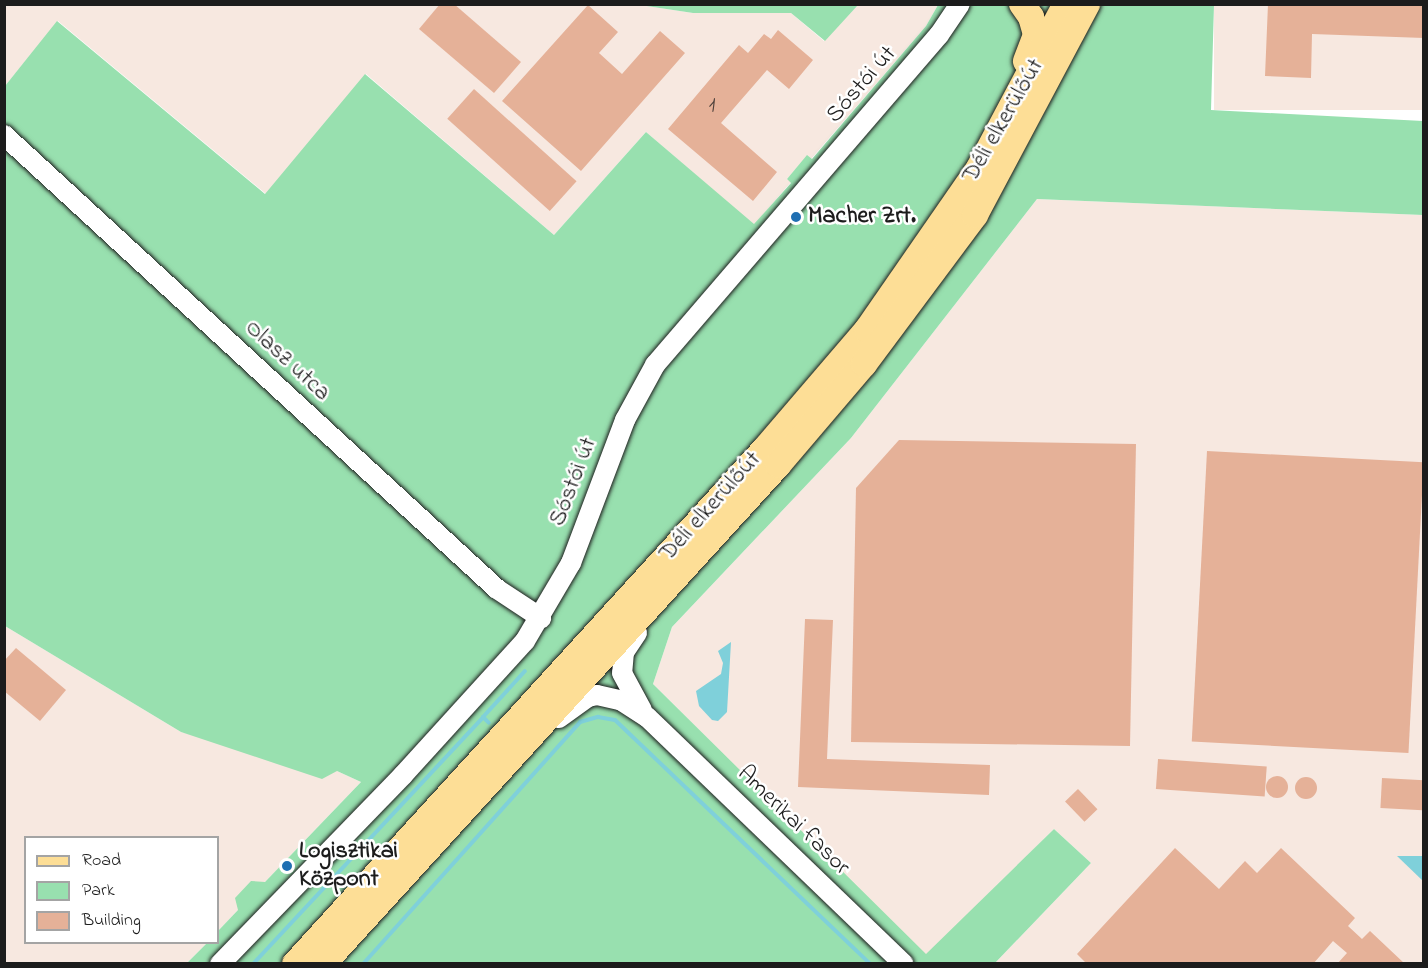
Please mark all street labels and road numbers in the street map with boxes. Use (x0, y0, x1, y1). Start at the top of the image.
street label: Sóstói út (821, 41, 903, 129)
street label: Déli elkerülőút (957, 54, 1051, 188)
street label: Olasz utca (238, 314, 336, 408)
street label: Sóstói út (544, 434, 604, 530)
street label: Déli elkerülőút (654, 446, 768, 568)
street label: Amerikai fasor (731, 760, 855, 882)

